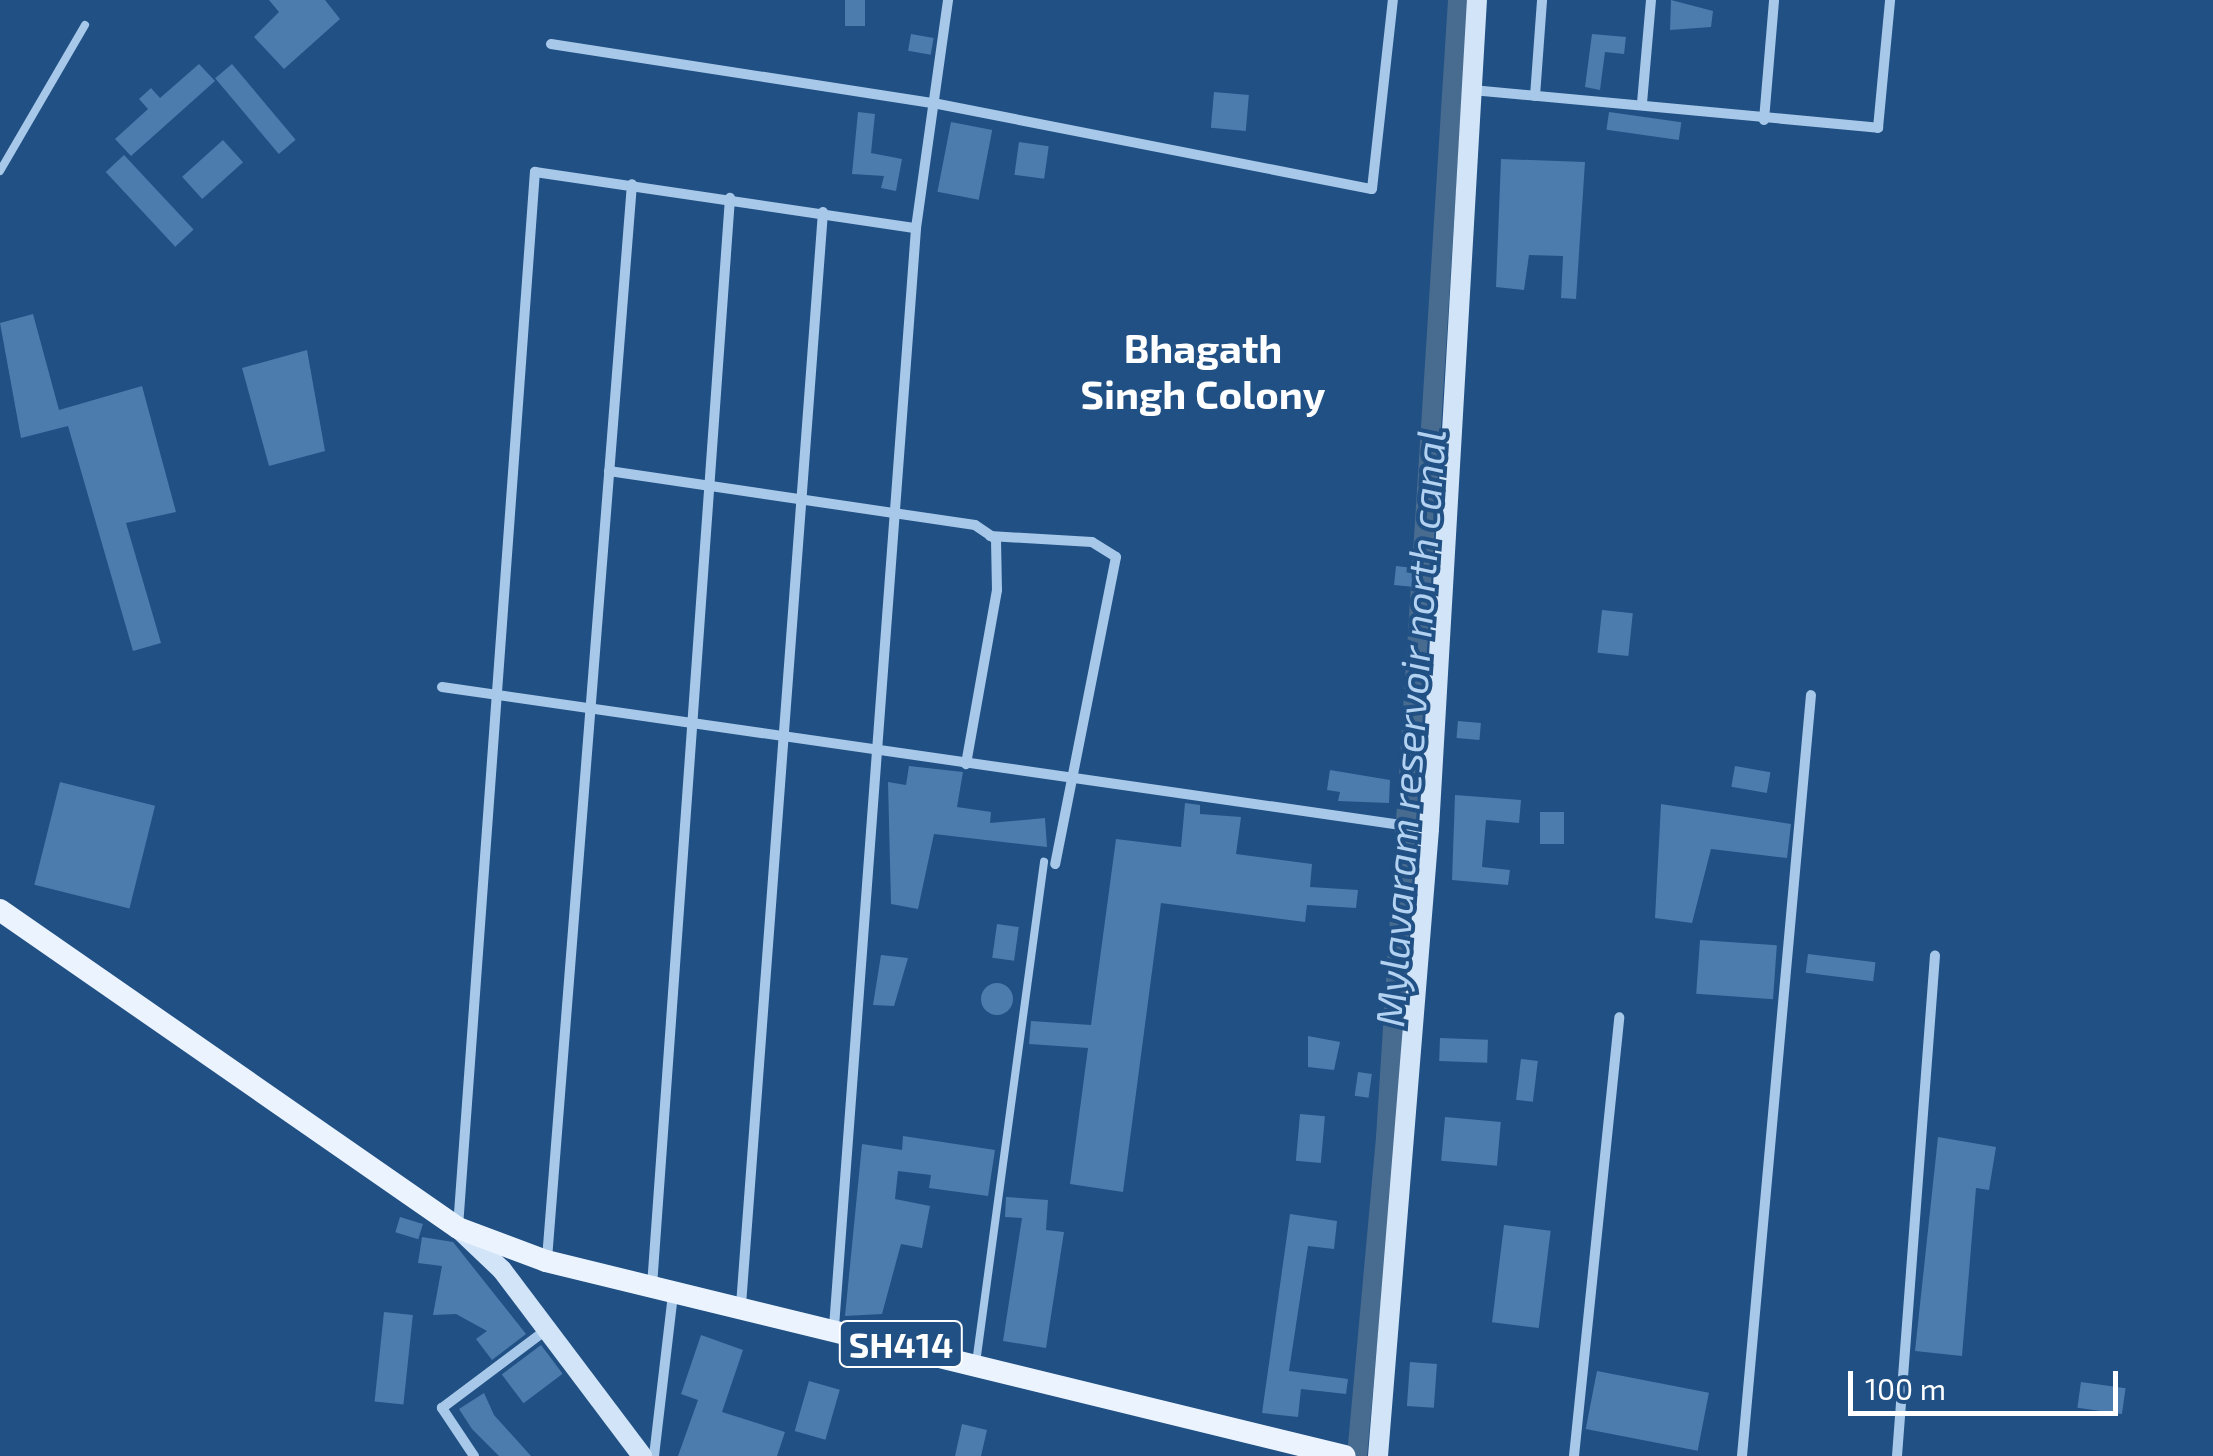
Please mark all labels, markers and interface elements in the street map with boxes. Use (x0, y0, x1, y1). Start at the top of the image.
district label: Bhagath Singh Colony (1081, 323, 1325, 417)
water label: Mylavaram reservoir north canal (1364, 427, 1454, 1029)
road number: SH414 (838, 1314, 964, 1374)
scale bar (1853, 1351, 2123, 1413)
text: 100 m (1865, 1370, 1946, 1406)

